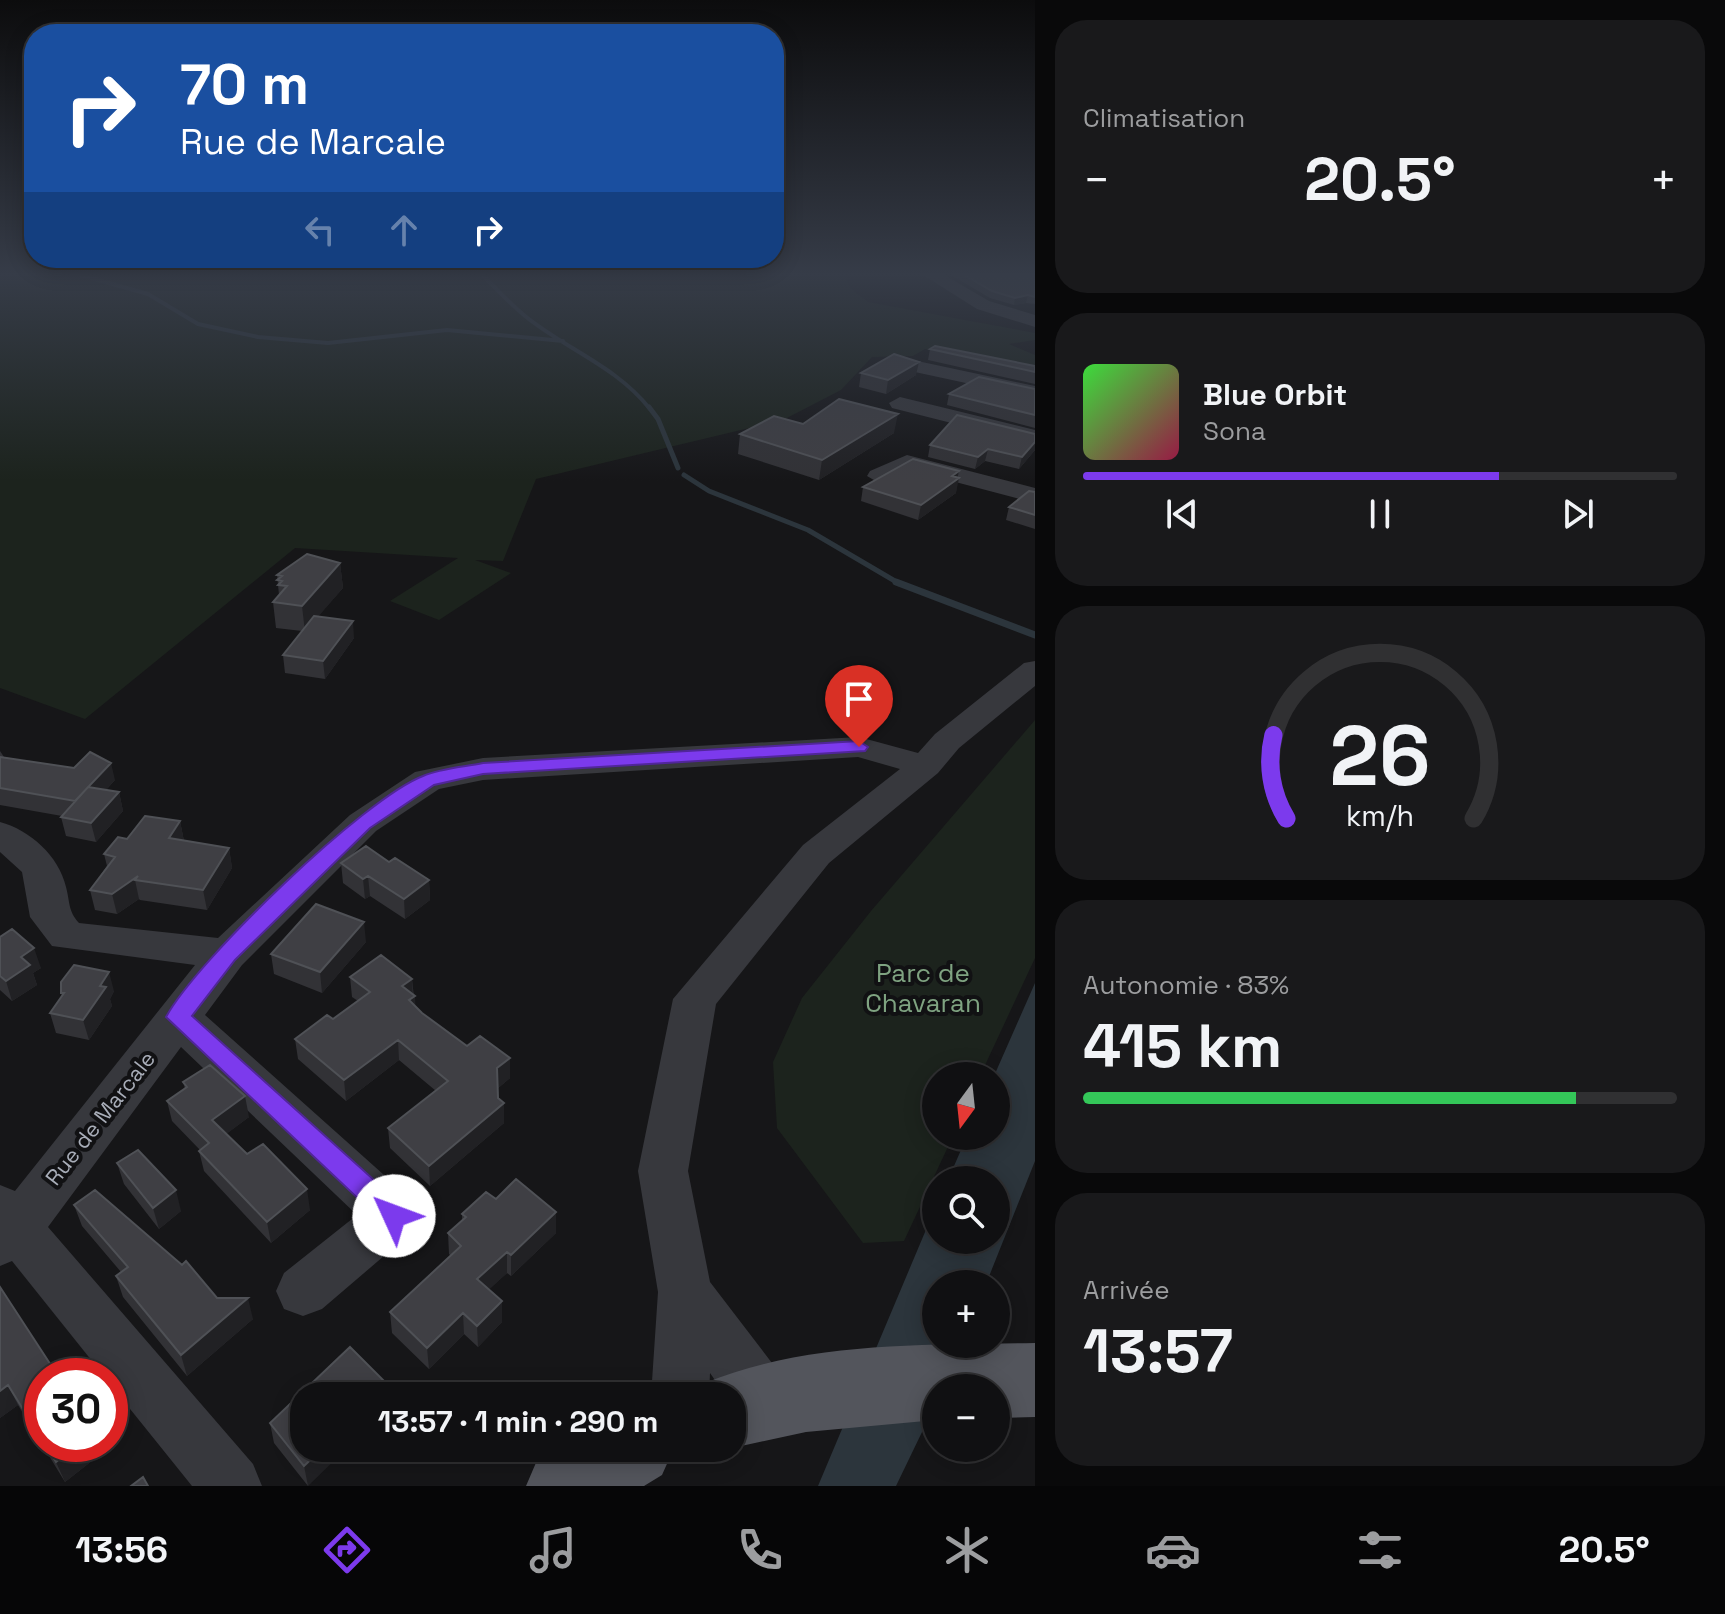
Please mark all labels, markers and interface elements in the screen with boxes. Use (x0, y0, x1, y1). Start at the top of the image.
text: 70 m (180, 49, 309, 120)
icon: right (48, 56, 152, 160)
text: Climatisation (1083, 101, 1245, 135)
text: Rue de Marcale (180, 119, 446, 165)
text: 20.5° (1304, 141, 1456, 218)
text: − (1083, 152, 1110, 208)
text: + (1650, 152, 1677, 208)
icon: left (298, 208, 342, 252)
icon: ahead (382, 208, 426, 252)
icon: right (466, 208, 510, 252)
text: Blue Orbit (1203, 375, 1347, 414)
text: Sona (1203, 414, 1266, 448)
icon: previous (1160, 492, 1204, 536)
icon: pause (1358, 492, 1402, 536)
icon: next (1556, 492, 1600, 536)
pin (825, 665, 893, 747)
icon: arrive (837, 677, 881, 721)
text: 26 (1330, 703, 1430, 809)
text: km/h (1346, 798, 1414, 834)
park label: Parc de Chavaran (865, 956, 981, 1020)
text: Autonomie · 83% (1083, 968, 1289, 1002)
text: 415 km (1083, 1008, 1282, 1085)
street label: Rue de Marcale (39, 1045, 161, 1191)
north arrow (922, 1062, 1010, 1150)
map controls (922, 1062, 1010, 1462)
button: search (922, 1166, 1010, 1254)
position arrow (352, 1174, 436, 1258)
button: + (922, 1270, 1010, 1358)
text: Arrivée (1083, 1273, 1170, 1307)
text: 13:57 (1083, 1313, 1233, 1390)
speed limit sign: 30 (24, 1358, 128, 1462)
button: − (922, 1374, 1010, 1462)
text: 13:57 · 1 min · 290 m (378, 1402, 658, 1441)
icon: directions (319, 1522, 375, 1578)
icon: music (525, 1522, 581, 1578)
icon: phone (732, 1522, 788, 1578)
icon: climate (939, 1522, 995, 1578)
icon: car (1145, 1522, 1201, 1578)
icon: filters (1352, 1522, 1408, 1578)
text: 13:56 (75, 1527, 168, 1573)
text: 20.5° (1559, 1527, 1650, 1573)

